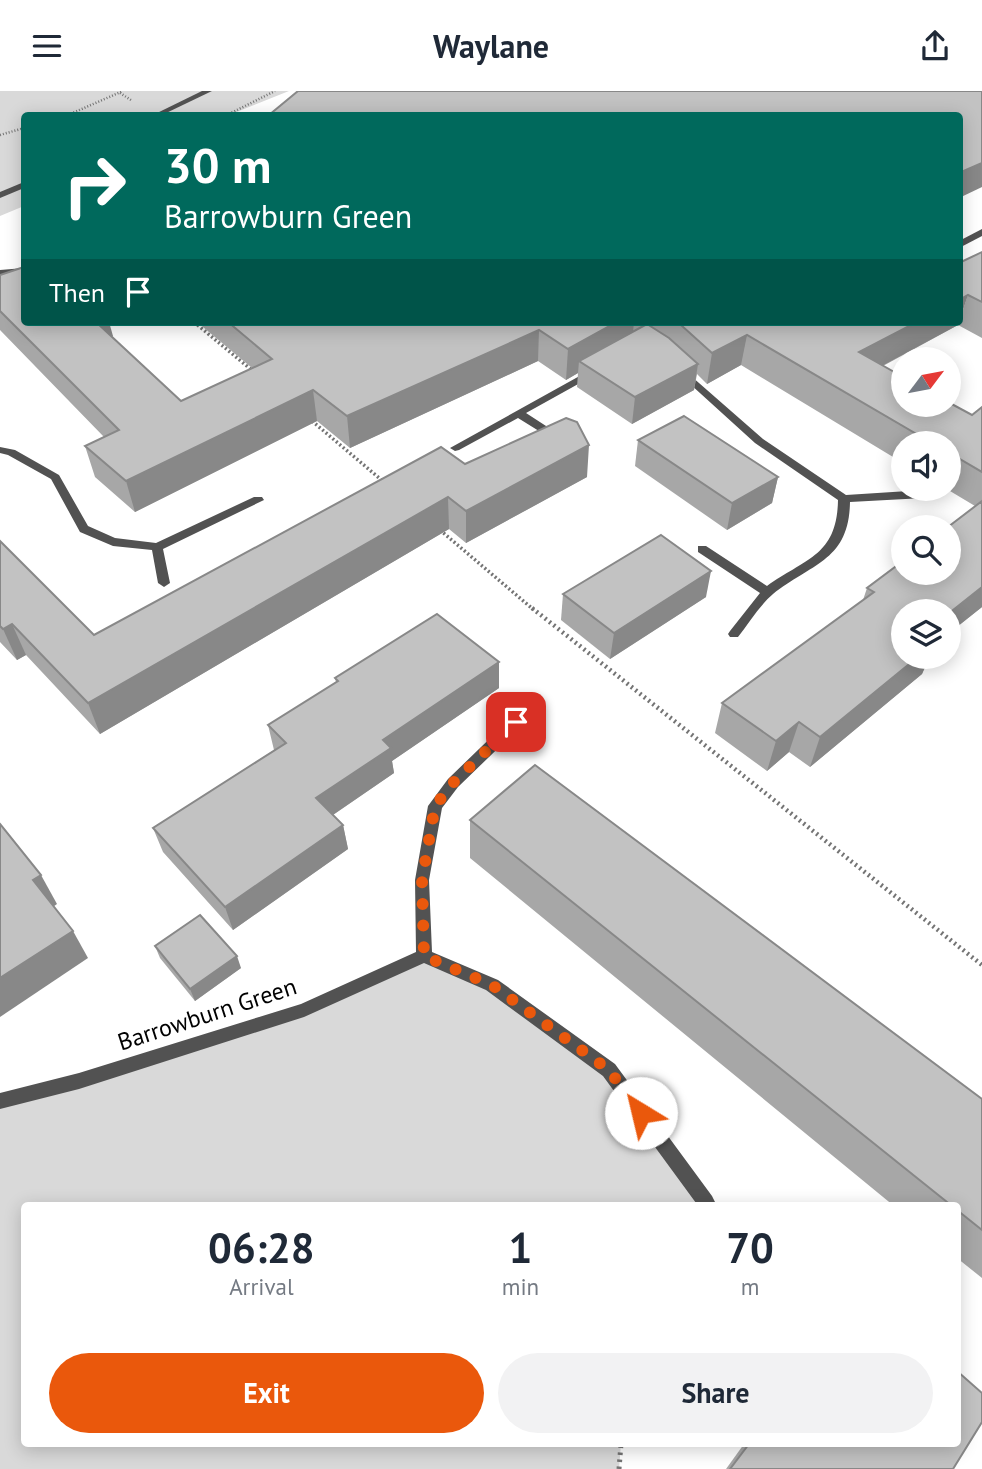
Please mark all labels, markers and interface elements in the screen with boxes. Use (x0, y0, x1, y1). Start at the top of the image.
text: Waylane (433, 25, 549, 67)
icon: menu (28, 27, 66, 65)
icon: share (916, 27, 954, 65)
text: 30 m (164, 133, 271, 197)
icon: right (49, 140, 140, 231)
text: Barrowburn Green (164, 195, 412, 237)
icon: arrive (119, 273, 157, 311)
text: Then (49, 276, 105, 309)
north arrow (891, 347, 961, 417)
map controls (891, 347, 961, 669)
button: sound (891, 431, 961, 501)
button: search (891, 515, 961, 585)
button: layers (891, 599, 961, 669)
pin (486, 692, 546, 752)
icon: arrive (497, 703, 535, 741)
street label: Barrowburn Green (114, 970, 300, 1058)
position arrow (604, 1076, 678, 1150)
text: 06:28 (208, 1220, 315, 1275)
text: 1 (509, 1220, 532, 1275)
text: 70 (726, 1220, 774, 1275)
text: Arrival (229, 1272, 294, 1301)
text: min (502, 1272, 539, 1301)
text: m (741, 1272, 759, 1301)
button: Exit (49, 1353, 484, 1433)
button: Share (498, 1353, 933, 1433)

